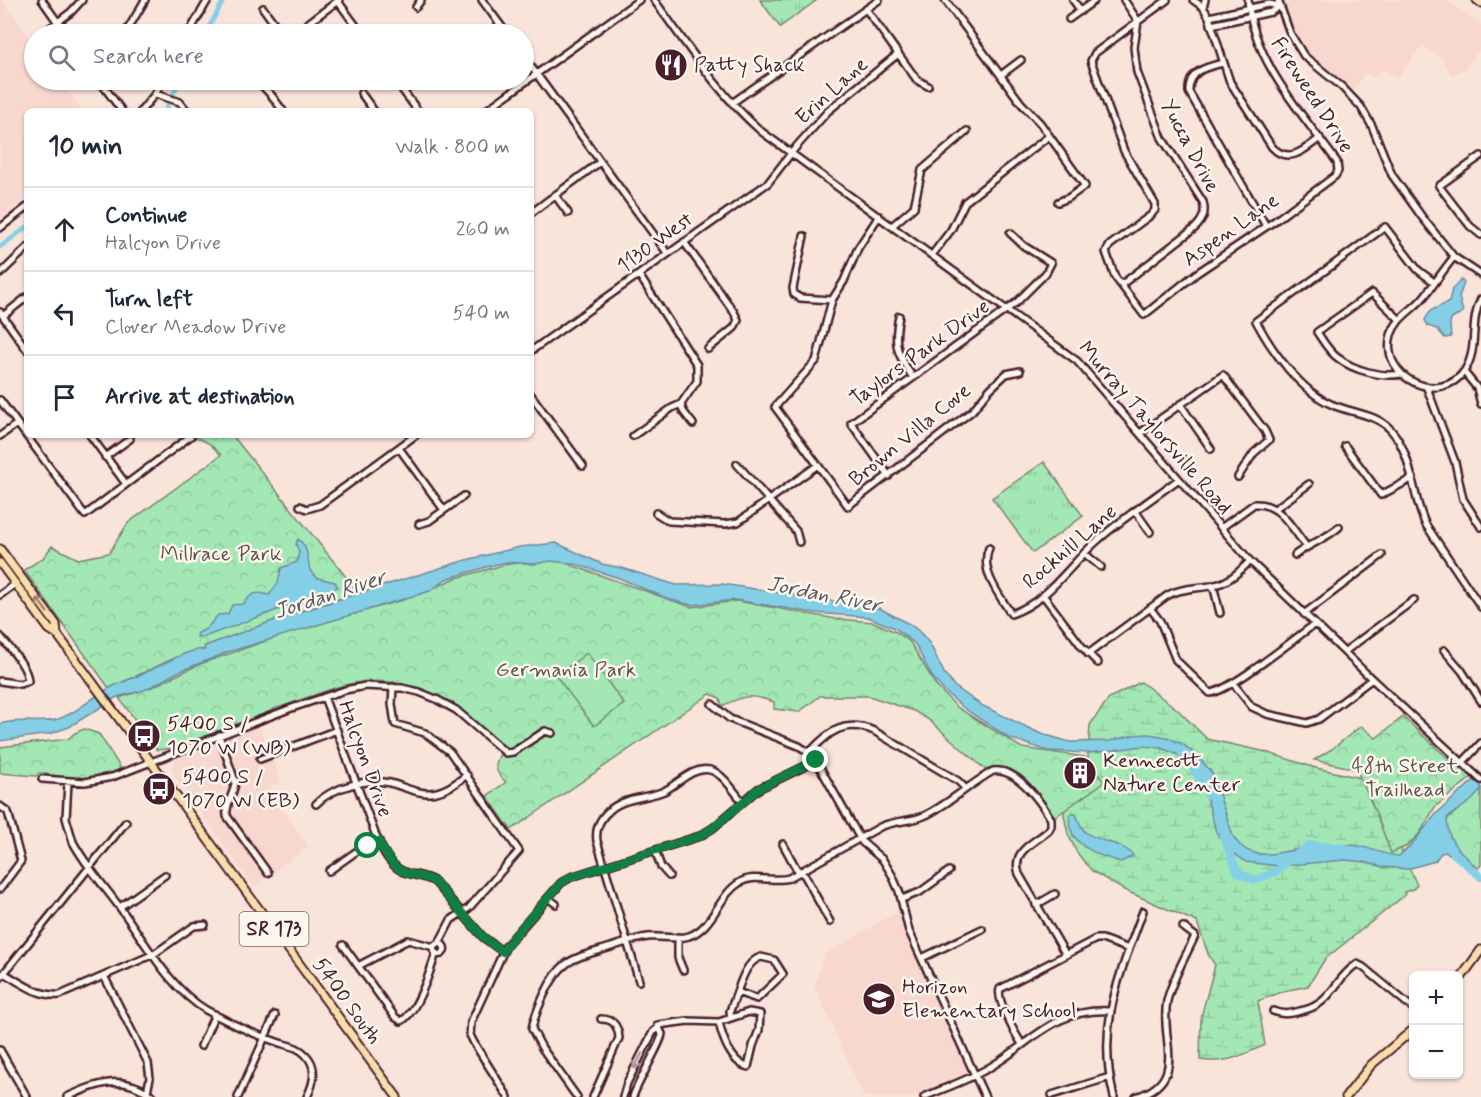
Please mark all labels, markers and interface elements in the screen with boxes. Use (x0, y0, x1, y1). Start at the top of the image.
search box (24, 24, 534, 90)
street label: Fireweed Drive (1264, 32, 1360, 158)
icon: search (45, 41, 78, 74)
text: Search here (93, 43, 204, 71)
restaurant icon: Patty Shack (653, 47, 689, 83)
place label: Patty Shack (694, 51, 805, 79)
street label: Erin Lane (790, 51, 874, 131)
street label: Yucca Drive (1154, 94, 1226, 198)
text: 10 min (48, 130, 123, 164)
text: Walk · 800 m (395, 134, 510, 161)
street label: Aspen Lane (1177, 187, 1285, 273)
text: Continue (105, 202, 187, 230)
street label: 1130 West (611, 206, 699, 280)
icon: ahead (48, 213, 81, 246)
text: 260 m (456, 216, 510, 243)
text: Halcyon Drive (105, 230, 221, 257)
text: Turn left (105, 286, 193, 314)
street label: Taylors Park Drive (844, 293, 996, 413)
icon: left (48, 297, 81, 330)
text: 540 m (453, 300, 510, 327)
text: Clover Meadow Drive (105, 314, 286, 341)
street label: Murray Taylorsville Road (1072, 335, 1238, 521)
street label: Brown Villa Cove (843, 377, 977, 493)
icon: arrive (48, 381, 81, 414)
text: Arrive at destination (105, 383, 295, 411)
street label: Rockhill Lane (1017, 498, 1123, 596)
park label: Millrace Park (160, 540, 282, 568)
water label: Jordan River (271, 563, 392, 626)
water label: Jordan River (764, 570, 886, 620)
one-way arrow (35, 598, 48, 614)
park label: Germania Park (496, 656, 636, 684)
street label: Halcyon Drive (331, 697, 399, 821)
place label: 5400 S / 1070 W (WB) (167, 710, 291, 762)
bus stop icon: 5400 S / 1070 W (WB) (126, 718, 162, 754)
route end (802, 746, 828, 772)
place label: Kennecott Nature Center (1103, 747, 1240, 799)
park label: 48th Street Trailhead (1351, 752, 1459, 804)
building icon: Kennecott Nature Center (1062, 755, 1098, 791)
place label: 5400 S / 1070 W (EB) (182, 763, 300, 815)
bus stop icon: 5400 S / 1070 W (EB) (141, 771, 177, 807)
route start (354, 832, 380, 858)
road number: SR 173 (240, 912, 308, 946)
street label: 5400 South (306, 952, 388, 1050)
map controls (1409, 971, 1463, 1079)
button: + (1409, 971, 1463, 1025)
place label: Horizon Elementary School (902, 973, 1077, 1025)
school or university icon: Horizon Elementary School (861, 981, 897, 1017)
button: − (1409, 1025, 1463, 1079)
one-way arrow (632, 1052, 643, 1070)

